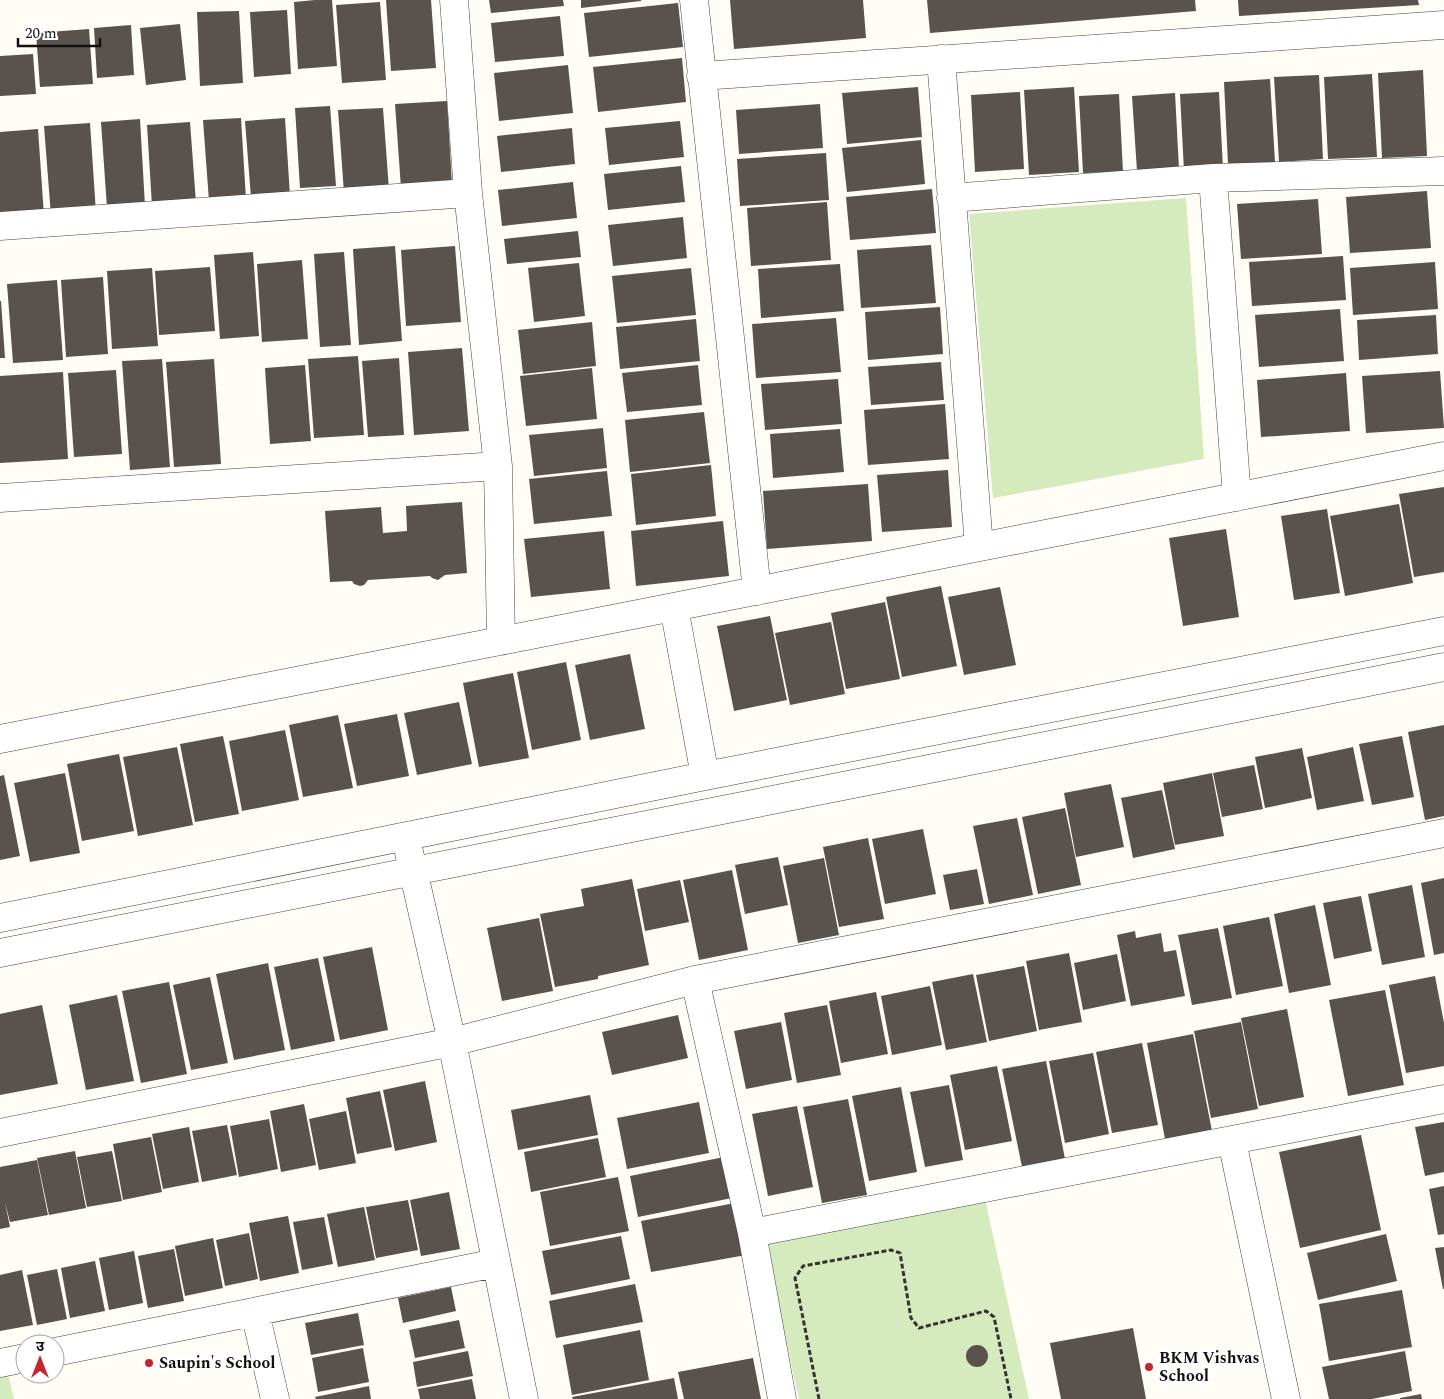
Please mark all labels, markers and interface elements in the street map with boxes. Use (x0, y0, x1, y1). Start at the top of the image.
scale bar (18, 15, 100, 47)
text: 20 m (25, 22, 57, 45)
north arrow (15, 1334, 65, 1384)
text: उ (36, 1336, 45, 1357)
place label: BKM Vishvas School (1159, 1346, 1260, 1388)
place label: Saupin's School (159, 1351, 275, 1375)
marker: Saupin's School (143, 1357, 155, 1369)
marker: BKM Vishvas School (1143, 1361, 1155, 1373)

